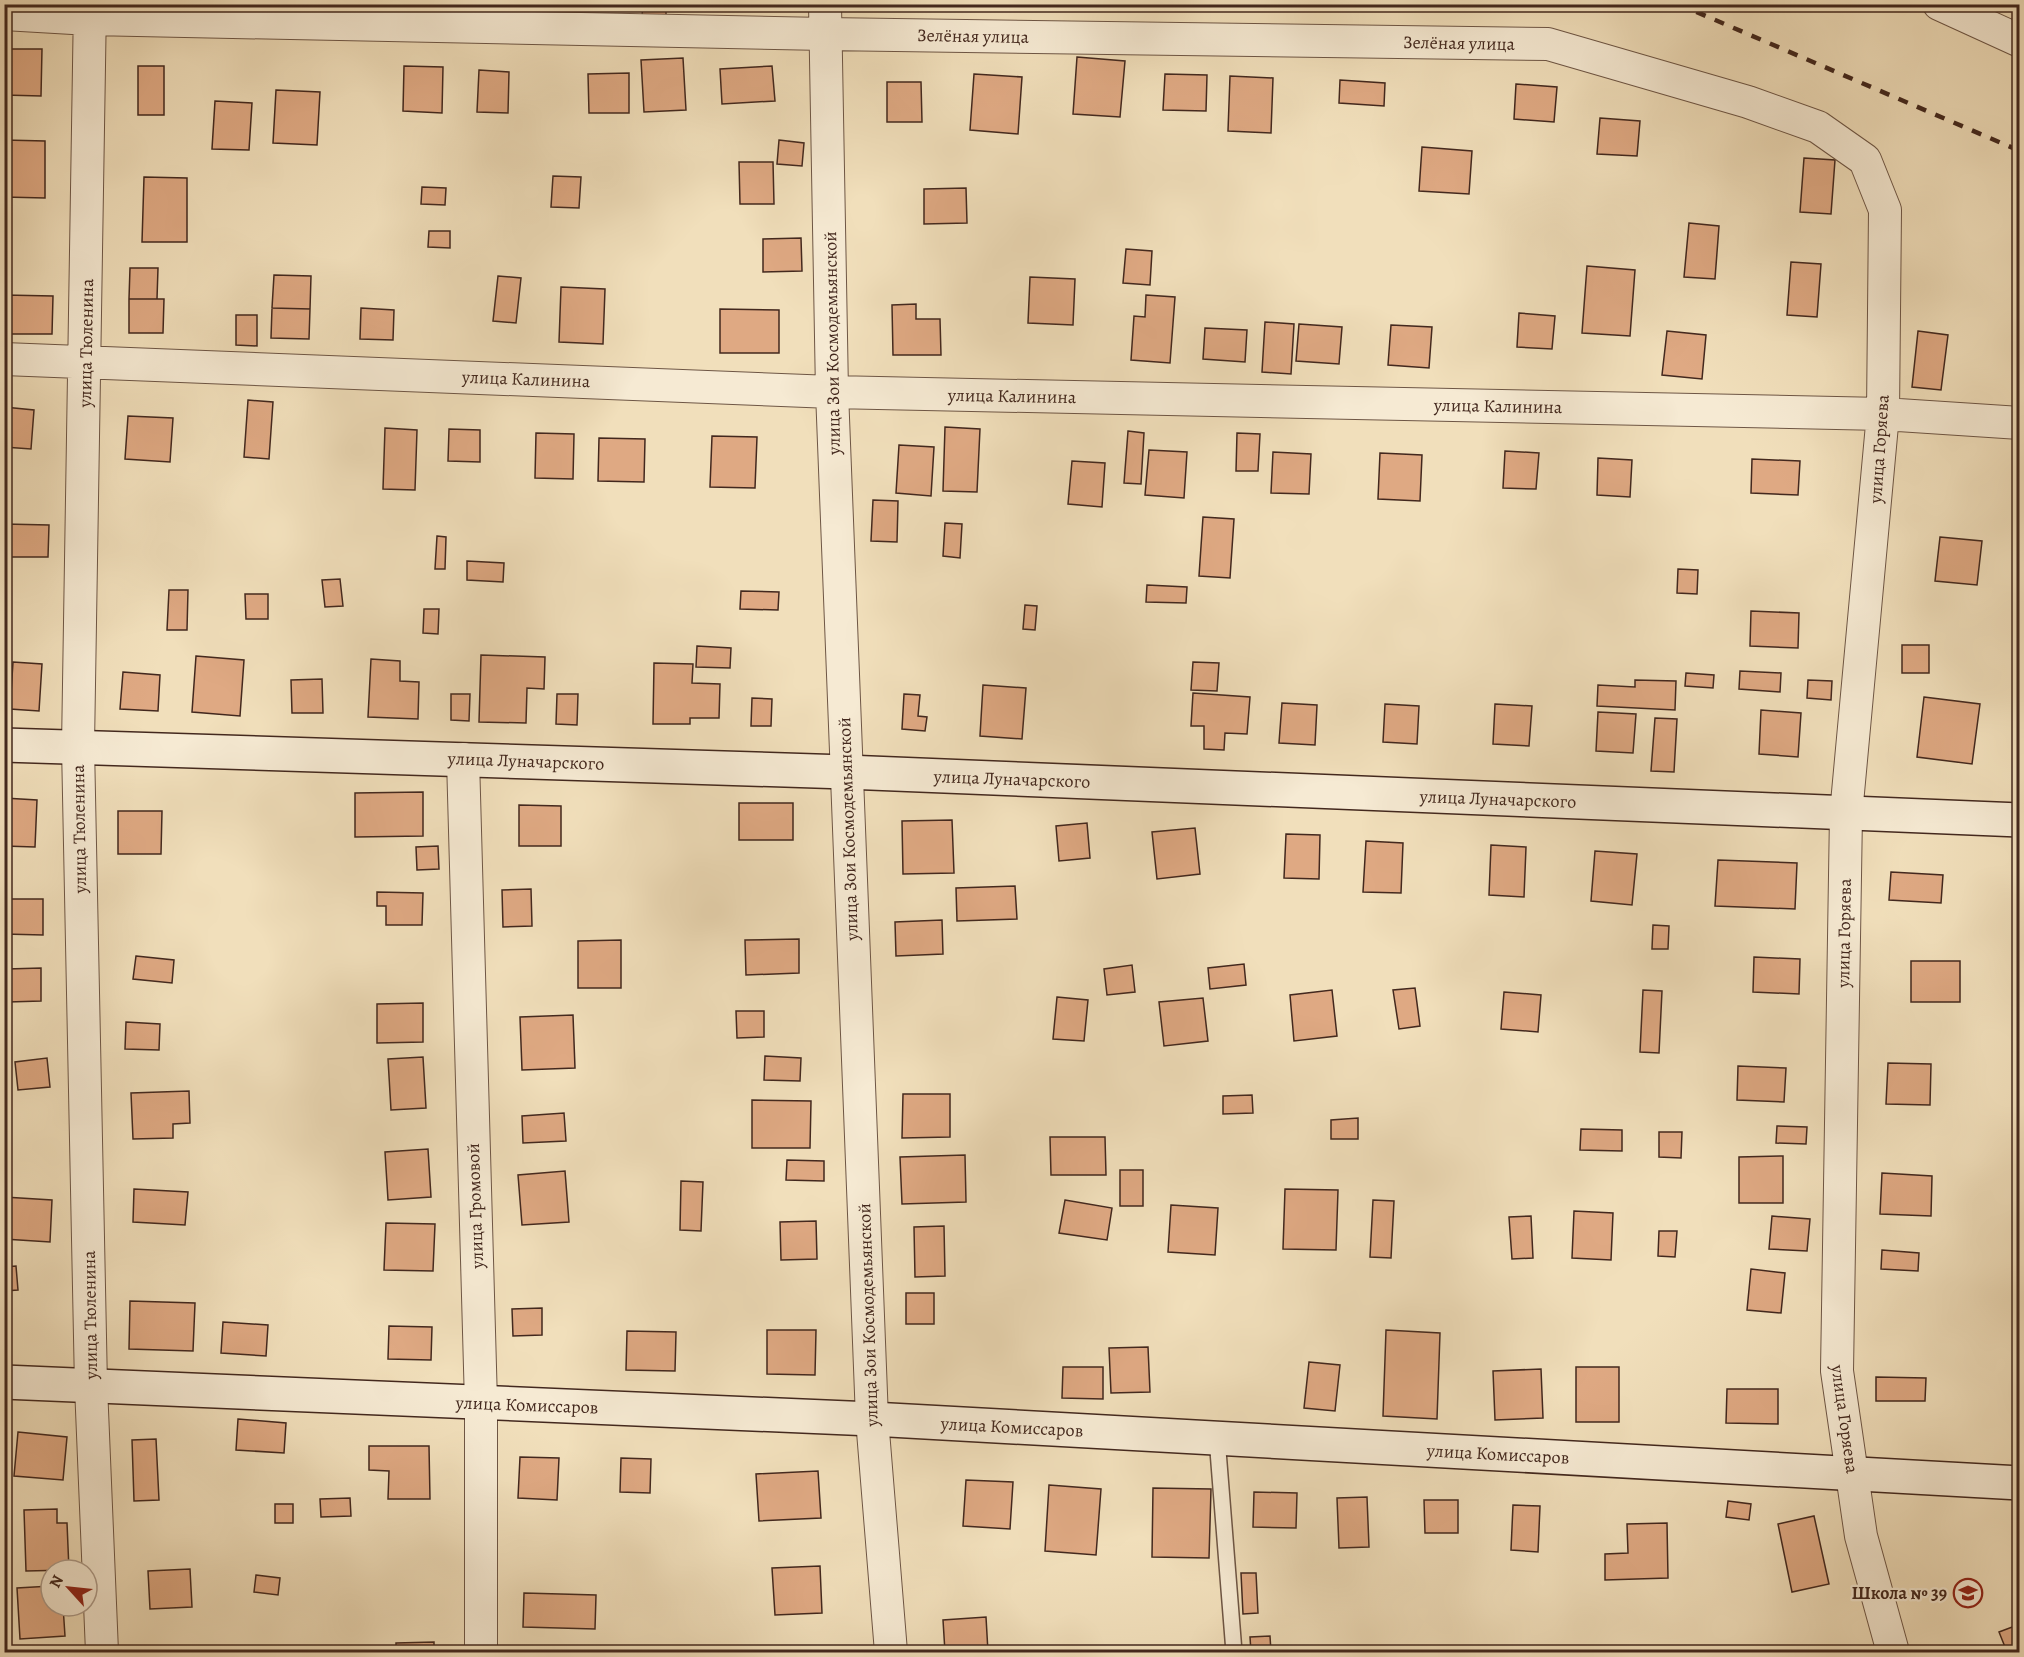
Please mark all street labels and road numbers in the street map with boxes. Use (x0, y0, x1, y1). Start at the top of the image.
street label: Зелёная улица (917, 23, 1030, 49)
street label: Зелёная улица (1403, 30, 1516, 56)
street label: улица Зои Космодемьянской (818, 231, 846, 456)
street label: улица Тюленина (73, 278, 99, 409)
street label: улица Калинина (460, 365, 591, 393)
street label: улица Калинина (947, 383, 1077, 409)
street label: улица Калинина (1433, 393, 1563, 419)
street label: улица Горяева (1863, 393, 1895, 505)
street label: улица Зои Космодемьянской (832, 717, 864, 942)
street label: улица Луначарского (446, 746, 605, 776)
street label: улица Тюленина (66, 764, 92, 895)
street label: улица Луначарского (932, 764, 1091, 794)
street label: улица Луначарского (1418, 784, 1577, 814)
street label: улица Горяева (1831, 878, 1857, 989)
street label: улица Громовой (461, 1143, 489, 1270)
street label: улица Зои Космодемьянской (852, 1203, 884, 1428)
street label: улица Тюленина (77, 1250, 103, 1381)
street label: улица Горяева (1825, 1362, 1865, 1475)
street label: улица Комиссаров (454, 1390, 599, 1419)
street label: улица Комиссаров (939, 1411, 1084, 1443)
street label: улица Комиссаров (1425, 1438, 1570, 1470)

